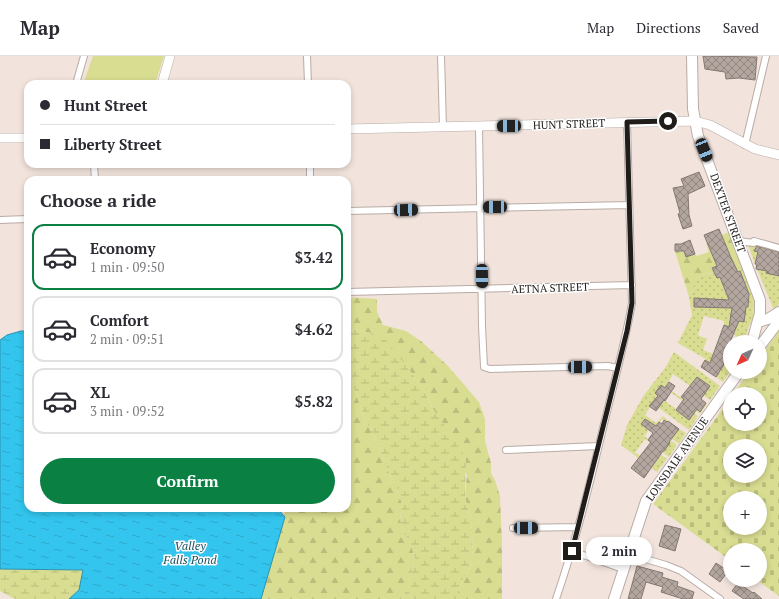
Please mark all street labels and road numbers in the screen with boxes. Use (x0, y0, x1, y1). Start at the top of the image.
street label: HUNT STREET (533, 116, 606, 132)
street label: DEXTER STREET (707, 171, 749, 255)
street label: AETNA STREET (511, 280, 589, 296)
street label: LONSDALE AVENUE (643, 414, 711, 504)

